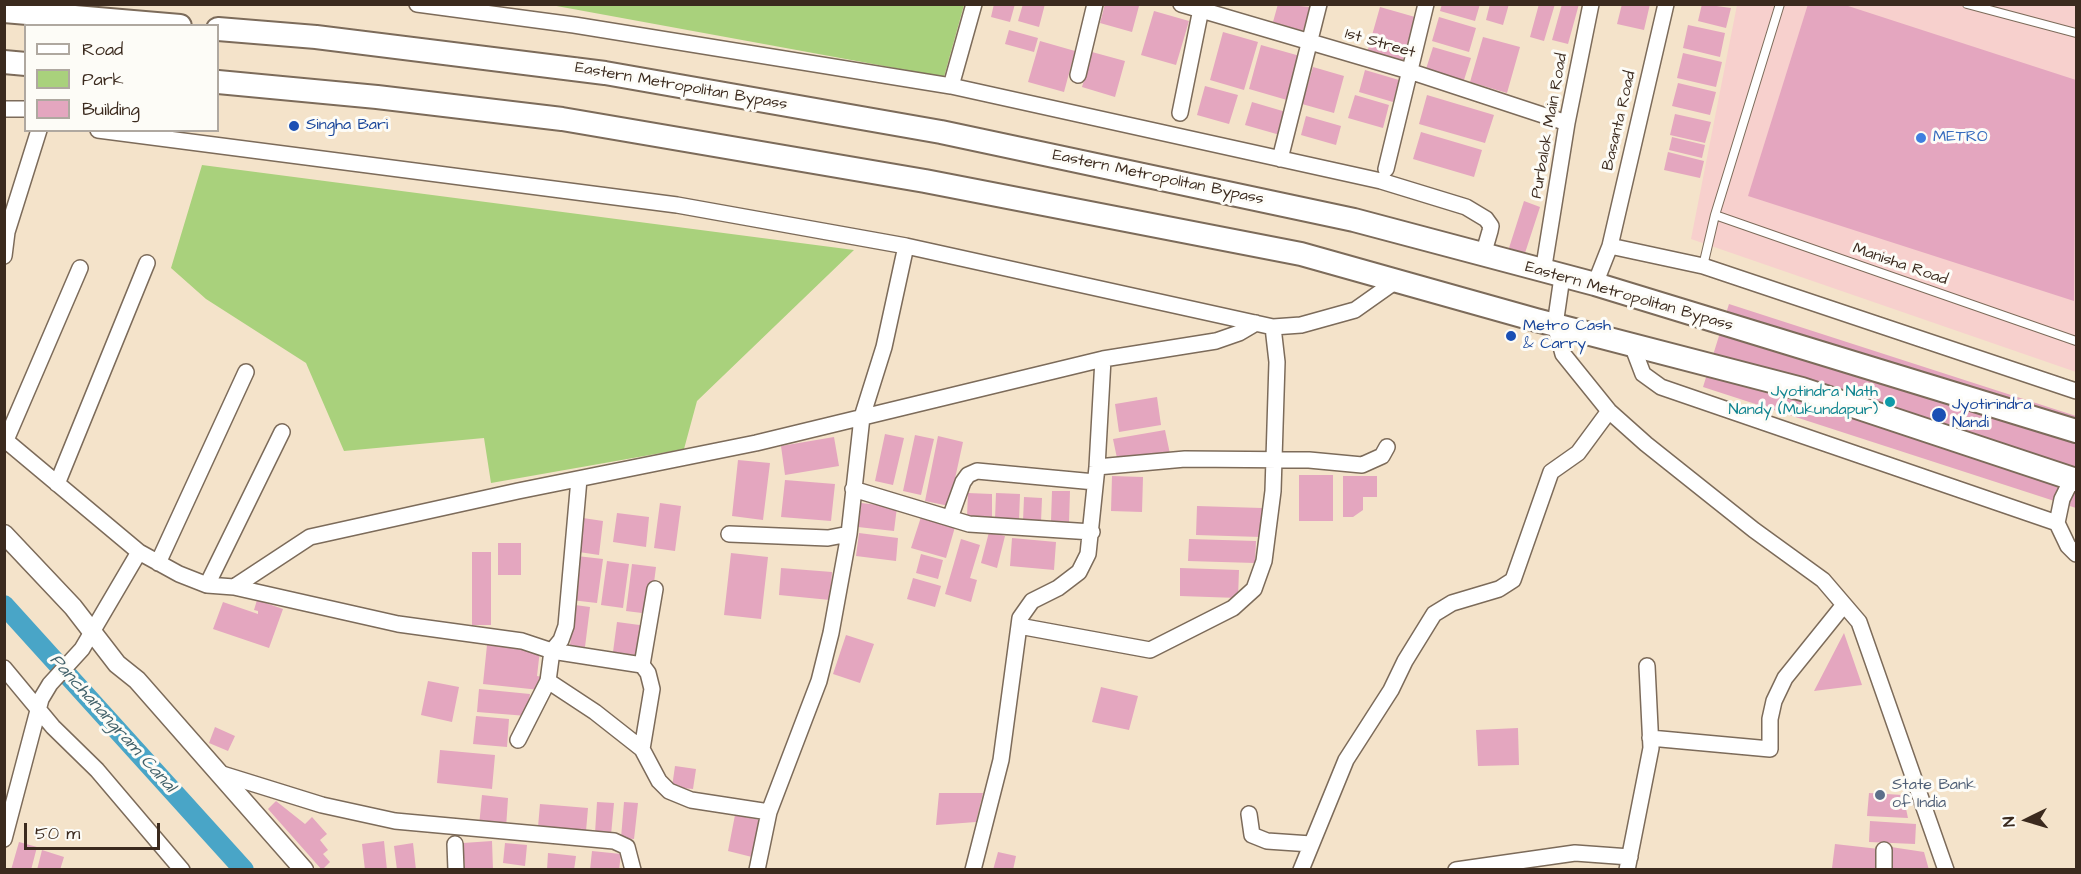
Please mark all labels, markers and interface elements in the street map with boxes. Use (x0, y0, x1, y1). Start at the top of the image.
legend (24, 24, 219, 132)
street label: 1st Street (1343, 25, 1417, 63)
text: Road (82, 37, 123, 62)
street label: Purbalok Main Road (1528, 52, 1572, 200)
street label: Eastern Metropolitan Bypass (573, 59, 789, 115)
text: Park (82, 67, 124, 92)
street label: Basanta Road (1599, 69, 1641, 173)
text: Building (82, 97, 140, 122)
place label: Singha Bari (306, 116, 388, 136)
marker: Singha Bari (287, 119, 301, 133)
place label: METRO (1933, 128, 1988, 148)
marker: METRO (1914, 131, 1928, 145)
street label: Eastern Metropolitan Bypass (1051, 146, 1265, 210)
street label: Manisha Road (1850, 240, 1950, 290)
street label: Eastern Metropolitan Bypass (1523, 258, 1735, 336)
place label: Metro Cash & Carry (1523, 317, 1611, 355)
marker: Metro Cash & Carry (1504, 329, 1518, 343)
place label: Jyotindra Nath Nandy (Mukundapur) (1729, 383, 1878, 421)
marker: Jyotindra Nath Nandy (Mukundapur) (1883, 395, 1897, 409)
place label: Jyotirindra Nandi (1952, 396, 2032, 434)
marker: Jyotirindra Nandi (1930, 406, 1948, 424)
water label: Panchanangram Canal (44, 650, 180, 798)
place label: State Bank of India (1892, 776, 1976, 814)
marker: State Bank of India (1873, 788, 1887, 802)
north arrow (1997, 790, 2057, 850)
scale bar (27, 811, 164, 849)
text: N (1998, 816, 2020, 828)
text: 50 m (35, 821, 80, 846)

